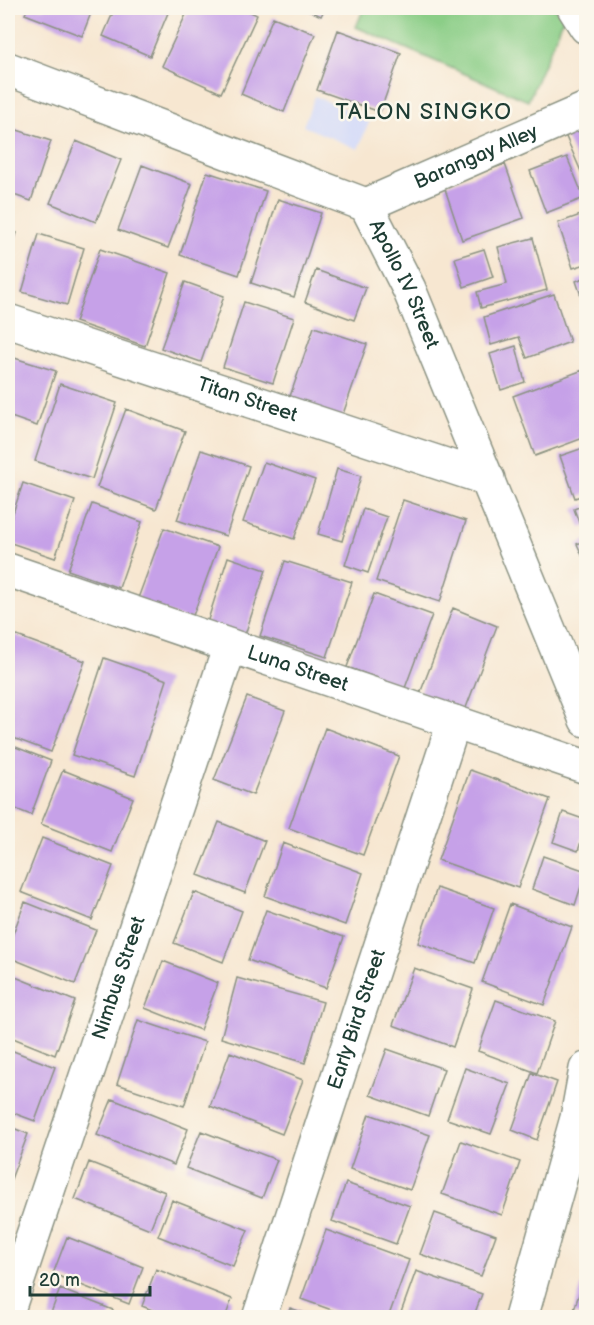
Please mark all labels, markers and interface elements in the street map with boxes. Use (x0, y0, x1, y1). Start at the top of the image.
district label: TALON SINGKO (335, 99, 513, 126)
street label: Barangay Alley (411, 120, 541, 194)
street label: Apollo IV Street (364, 216, 444, 352)
street label: Titan Street (194, 372, 301, 427)
street label: Luna Street (244, 640, 351, 697)
street label: Nimbus Street (87, 913, 151, 1043)
street label: Early Bird Street (323, 946, 391, 1093)
scale bar (30, 1259, 150, 1297)
text: 20 m (39, 1270, 80, 1291)

